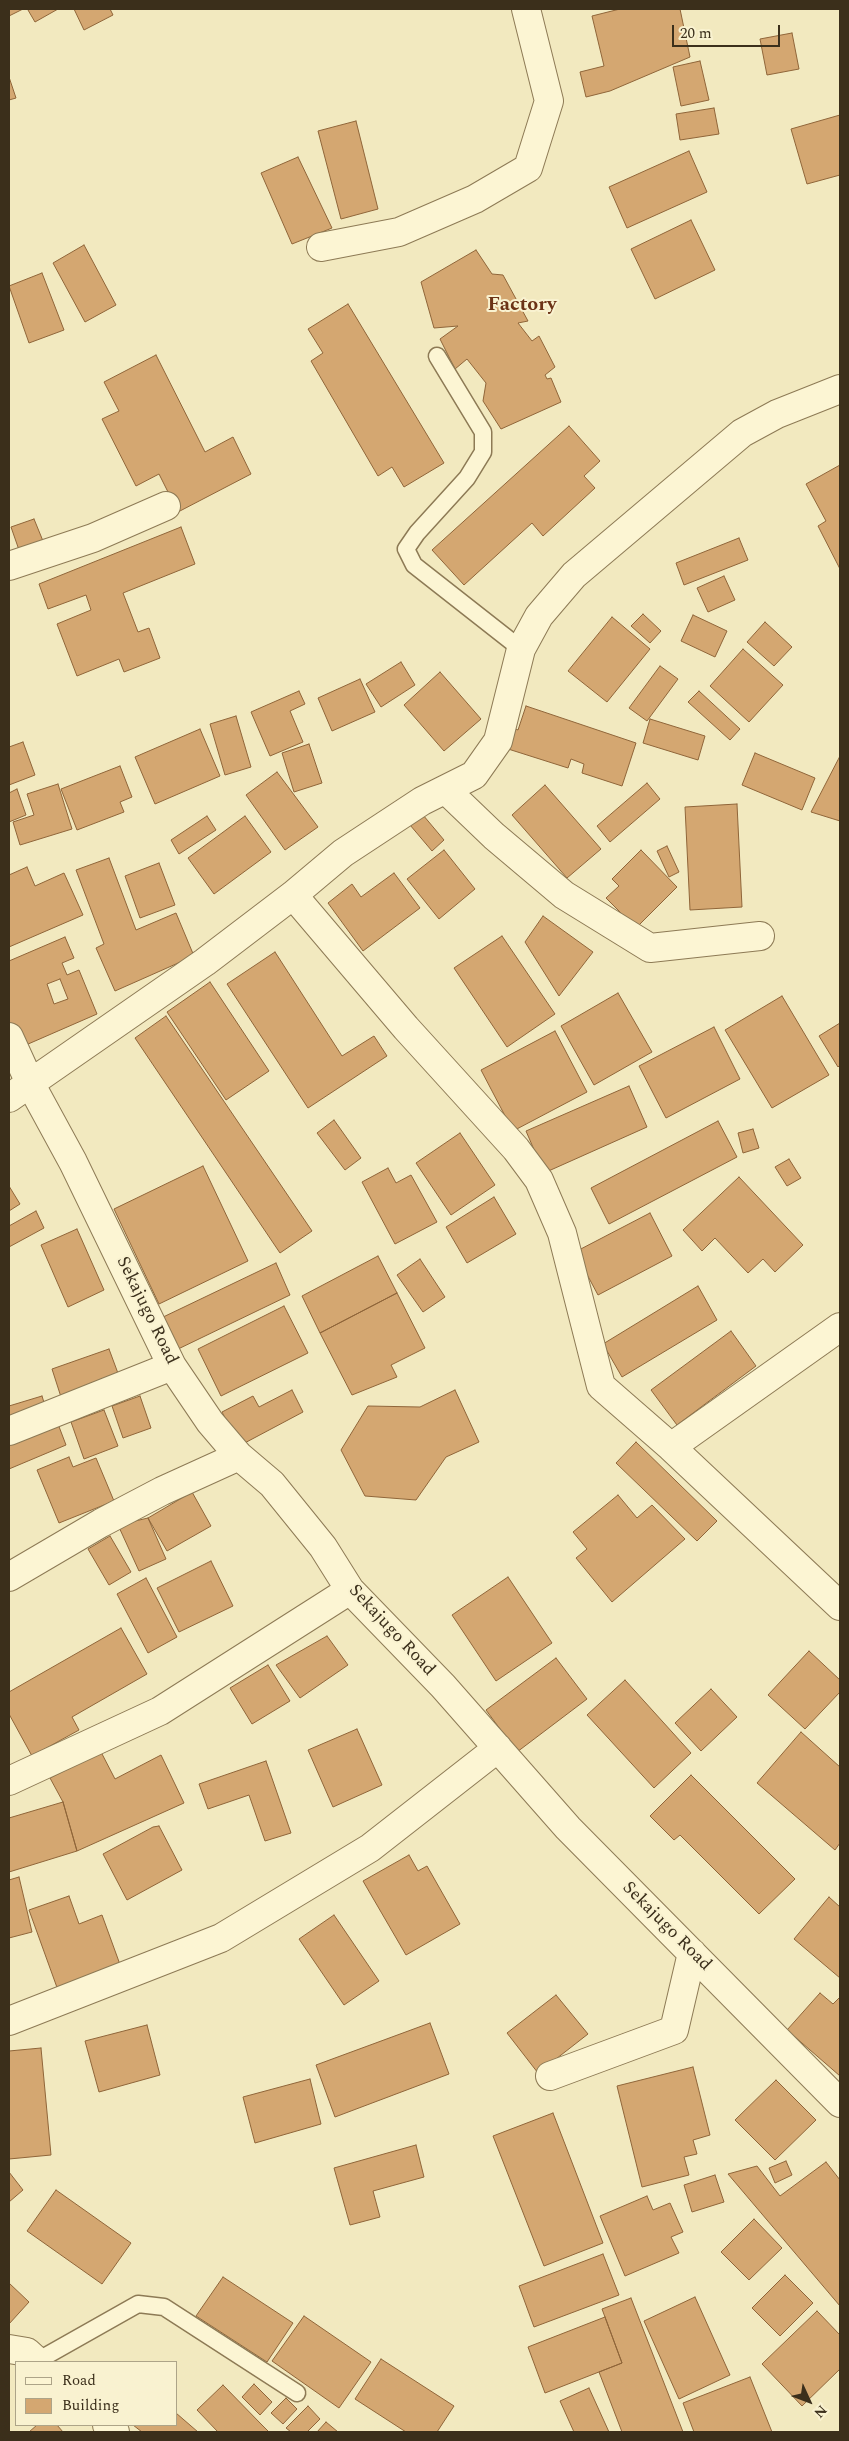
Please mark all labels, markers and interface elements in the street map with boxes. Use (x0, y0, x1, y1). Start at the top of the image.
scale bar (674, 15, 782, 47)
text: 20 m (680, 22, 712, 45)
district label: Factory (487, 294, 557, 318)
street label: Sekajugo Road (111, 1254, 181, 1368)
street label: Sekajugo Road (343, 1581, 439, 1681)
street label: Sekajugo Road (617, 1878, 715, 1976)
legend (15, 2361, 178, 2426)
text: Road (62, 2369, 96, 2392)
north arrow (784, 2376, 834, 2426)
text: Building (62, 2394, 119, 2417)
text: N (809, 2400, 832, 2423)

